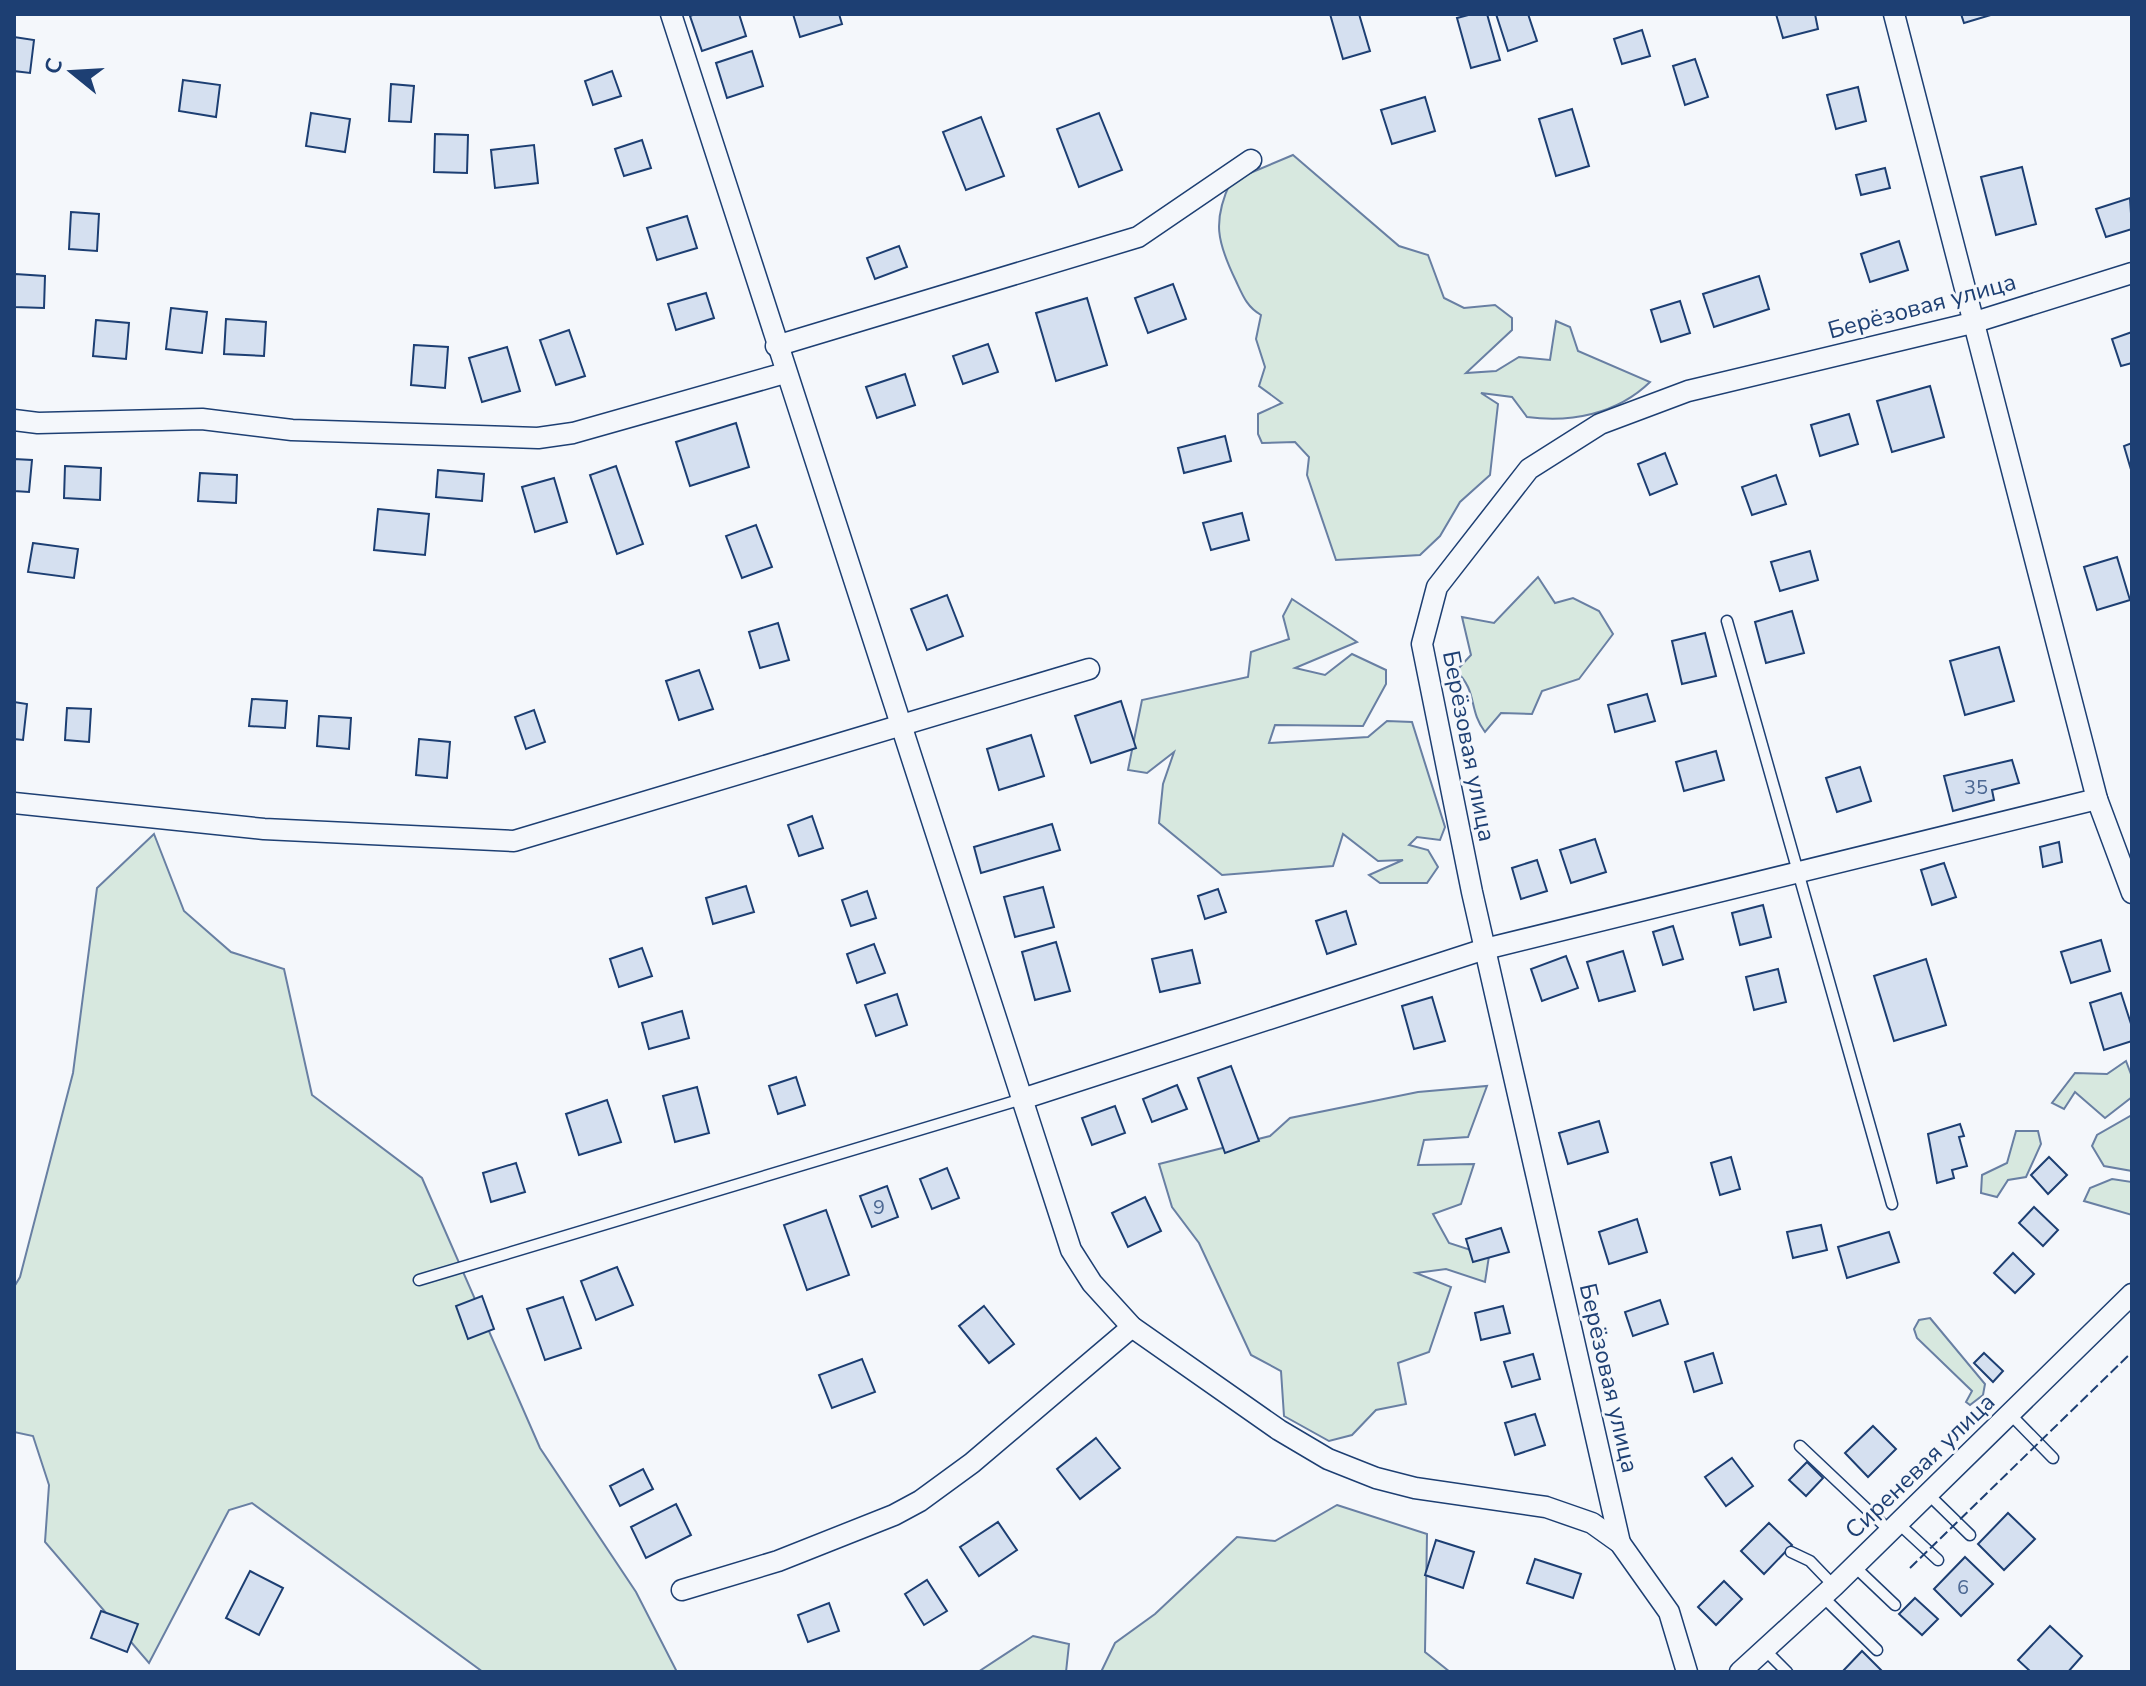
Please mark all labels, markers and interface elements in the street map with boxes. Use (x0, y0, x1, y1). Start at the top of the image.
north arrow (32, 32, 112, 112)
text: С (37, 54, 71, 78)
street label: Берёзовая улица (1824, 265, 2020, 347)
street label: Берёзовая улица (1435, 648, 1503, 844)
house number: 35 (1964, 774, 1988, 801)
house number: 9 (873, 1194, 885, 1221)
street label: Берёзовая улица (1572, 1280, 1646, 1476)
street label: Сиреневая улица (1838, 1386, 2002, 1546)
house number: 6 (1957, 1574, 1969, 1601)

